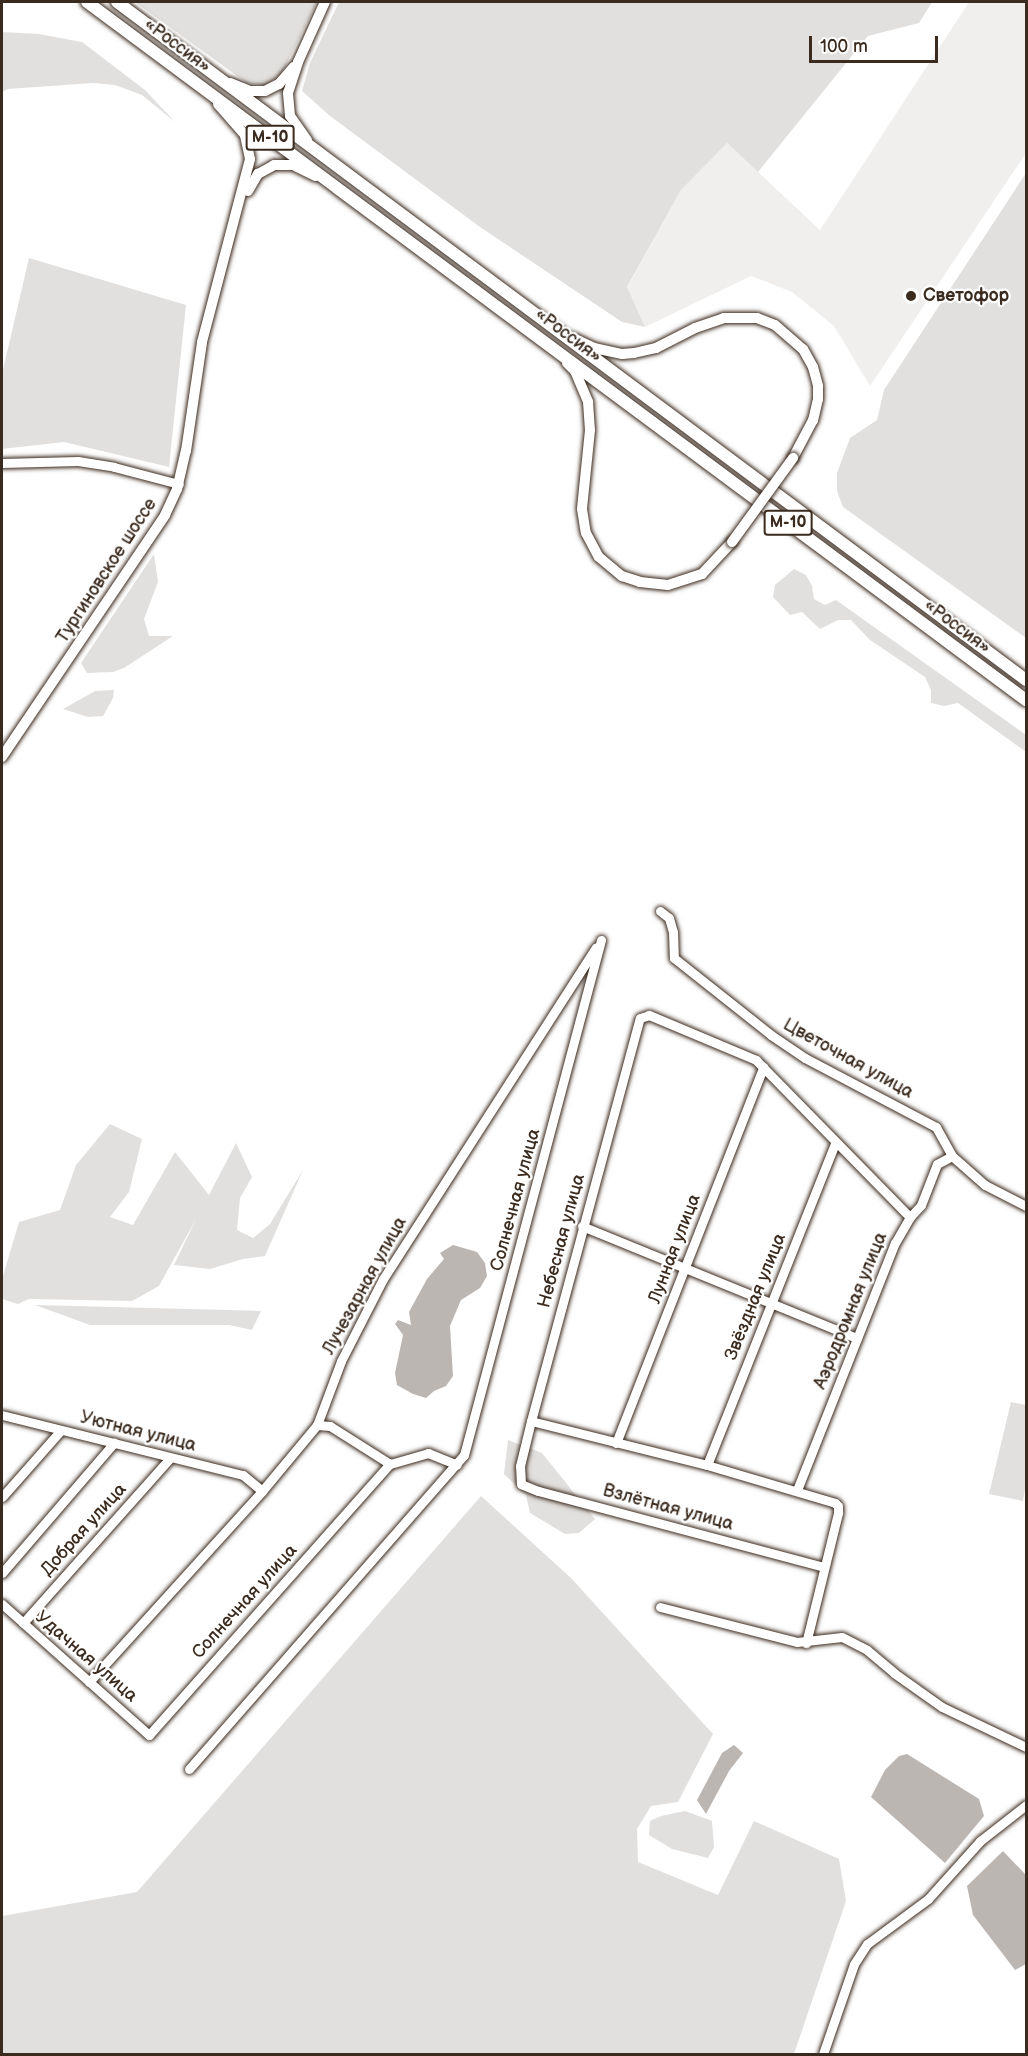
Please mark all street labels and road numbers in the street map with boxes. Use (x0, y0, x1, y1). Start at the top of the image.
street label: «Россия» (139, 14, 215, 78)
road number: М-10 (244, 125, 296, 151)
street label: «Россия» (530, 304, 606, 368)
street label: Тургиновское шоссе (52, 495, 162, 647)
road number: М-10 (762, 510, 814, 536)
street label: «Россия» (919, 595, 995, 659)
street label: Цветочная улица (779, 1014, 917, 1104)
street label: Солнечная улица (487, 1126, 545, 1274)
street label: Небесная улица (534, 1172, 590, 1310)
street label: Лунная улица (644, 1191, 706, 1307)
street label: Лучезарная улица (318, 1213, 412, 1359)
street label: Аэродромная улица (810, 1229, 892, 1393)
street label: Звёздная улица (721, 1230, 791, 1364)
street label: Уютная улица (78, 1407, 198, 1457)
street label: Добрая улица (37, 1479, 131, 1581)
street label: Взлётная улица (600, 1480, 736, 1536)
street label: Солнечная улица (188, 1540, 302, 1664)
street label: Удачная улица (31, 1607, 141, 1707)

